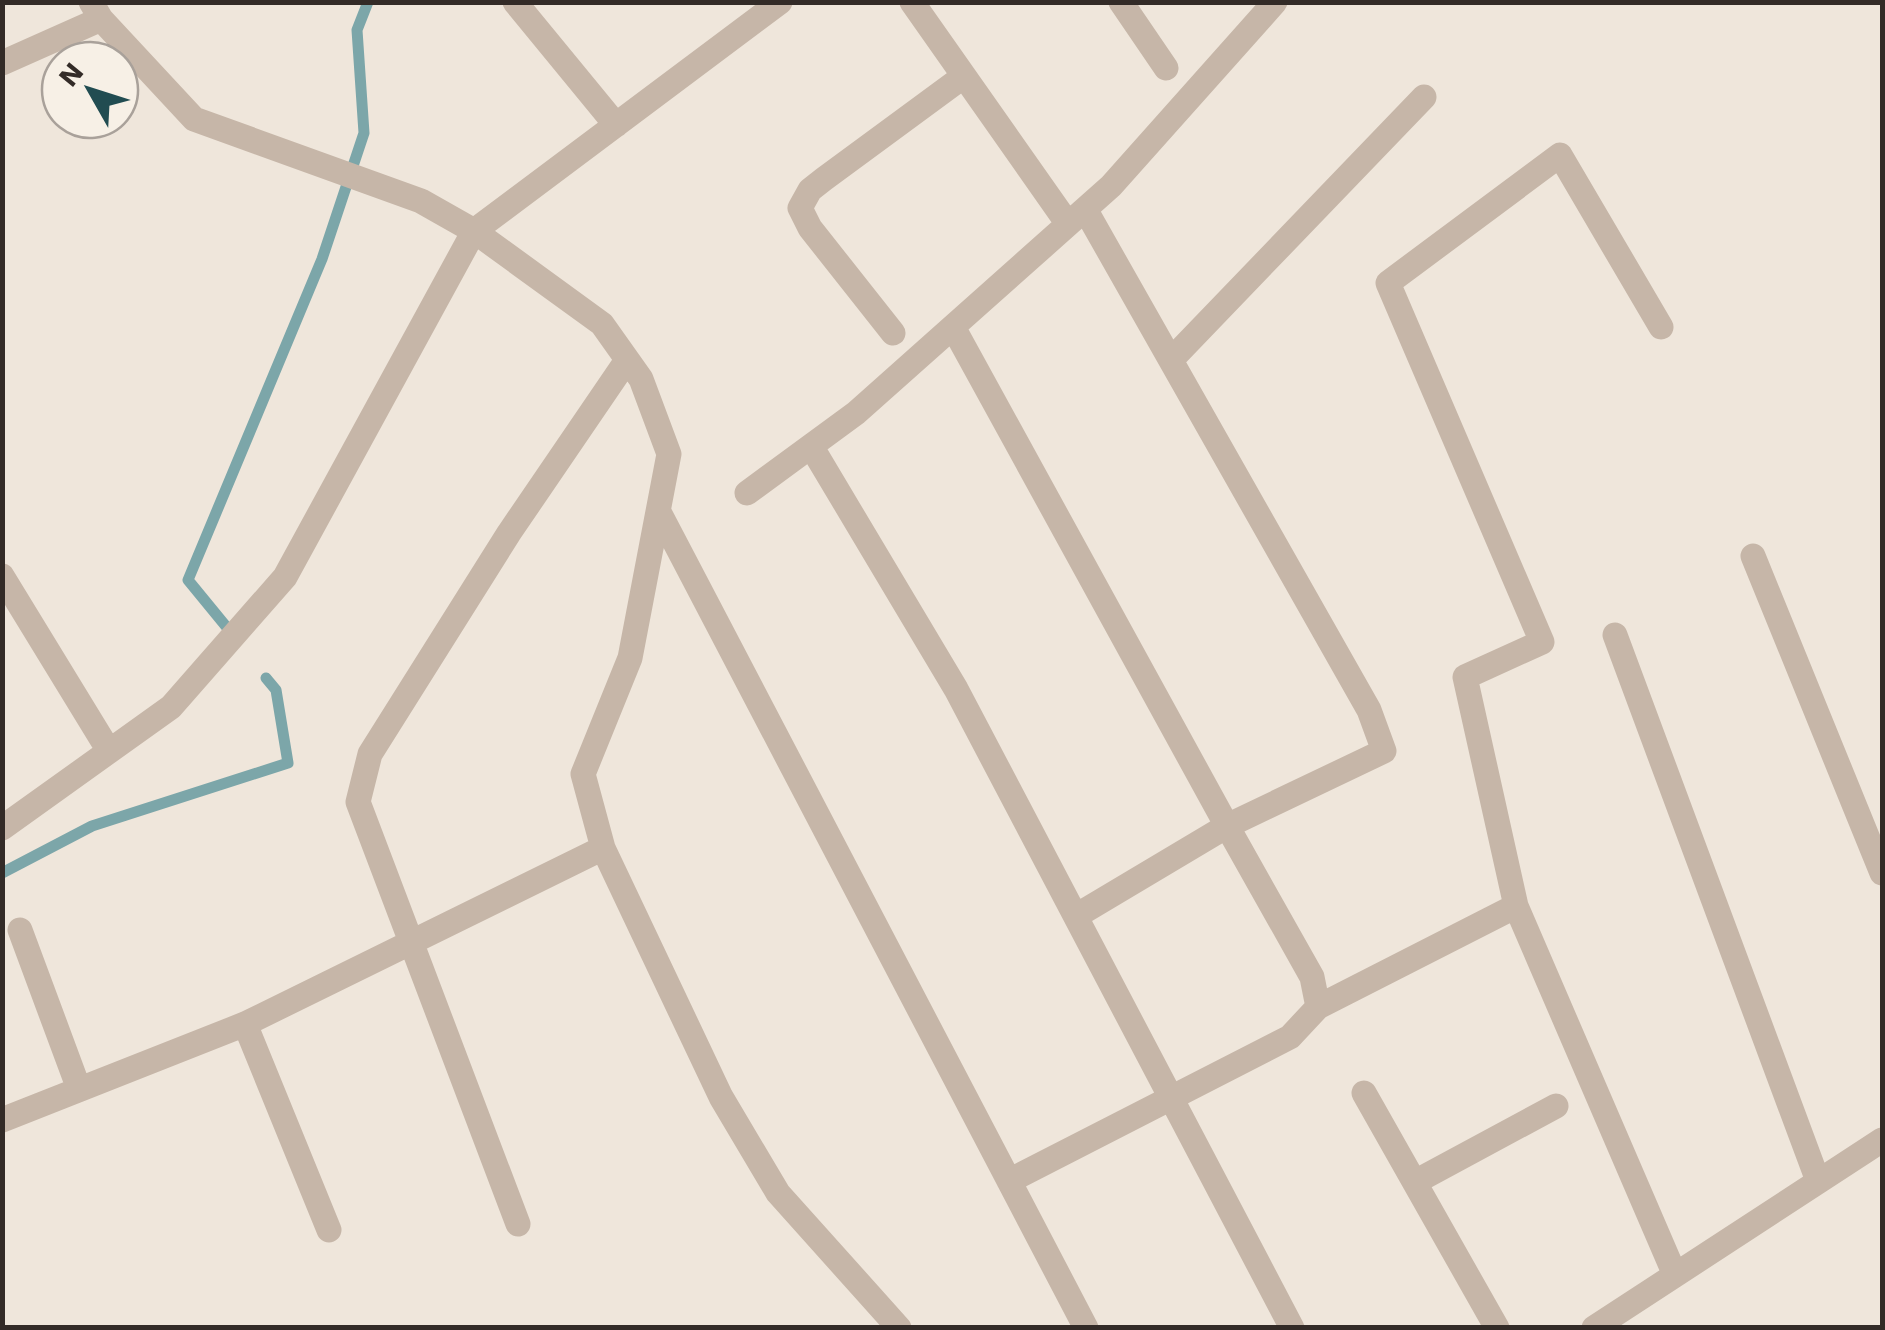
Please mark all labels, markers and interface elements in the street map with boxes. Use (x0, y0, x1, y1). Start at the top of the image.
north arrow (40, 40, 140, 140)
text: N (52, 56, 90, 93)

